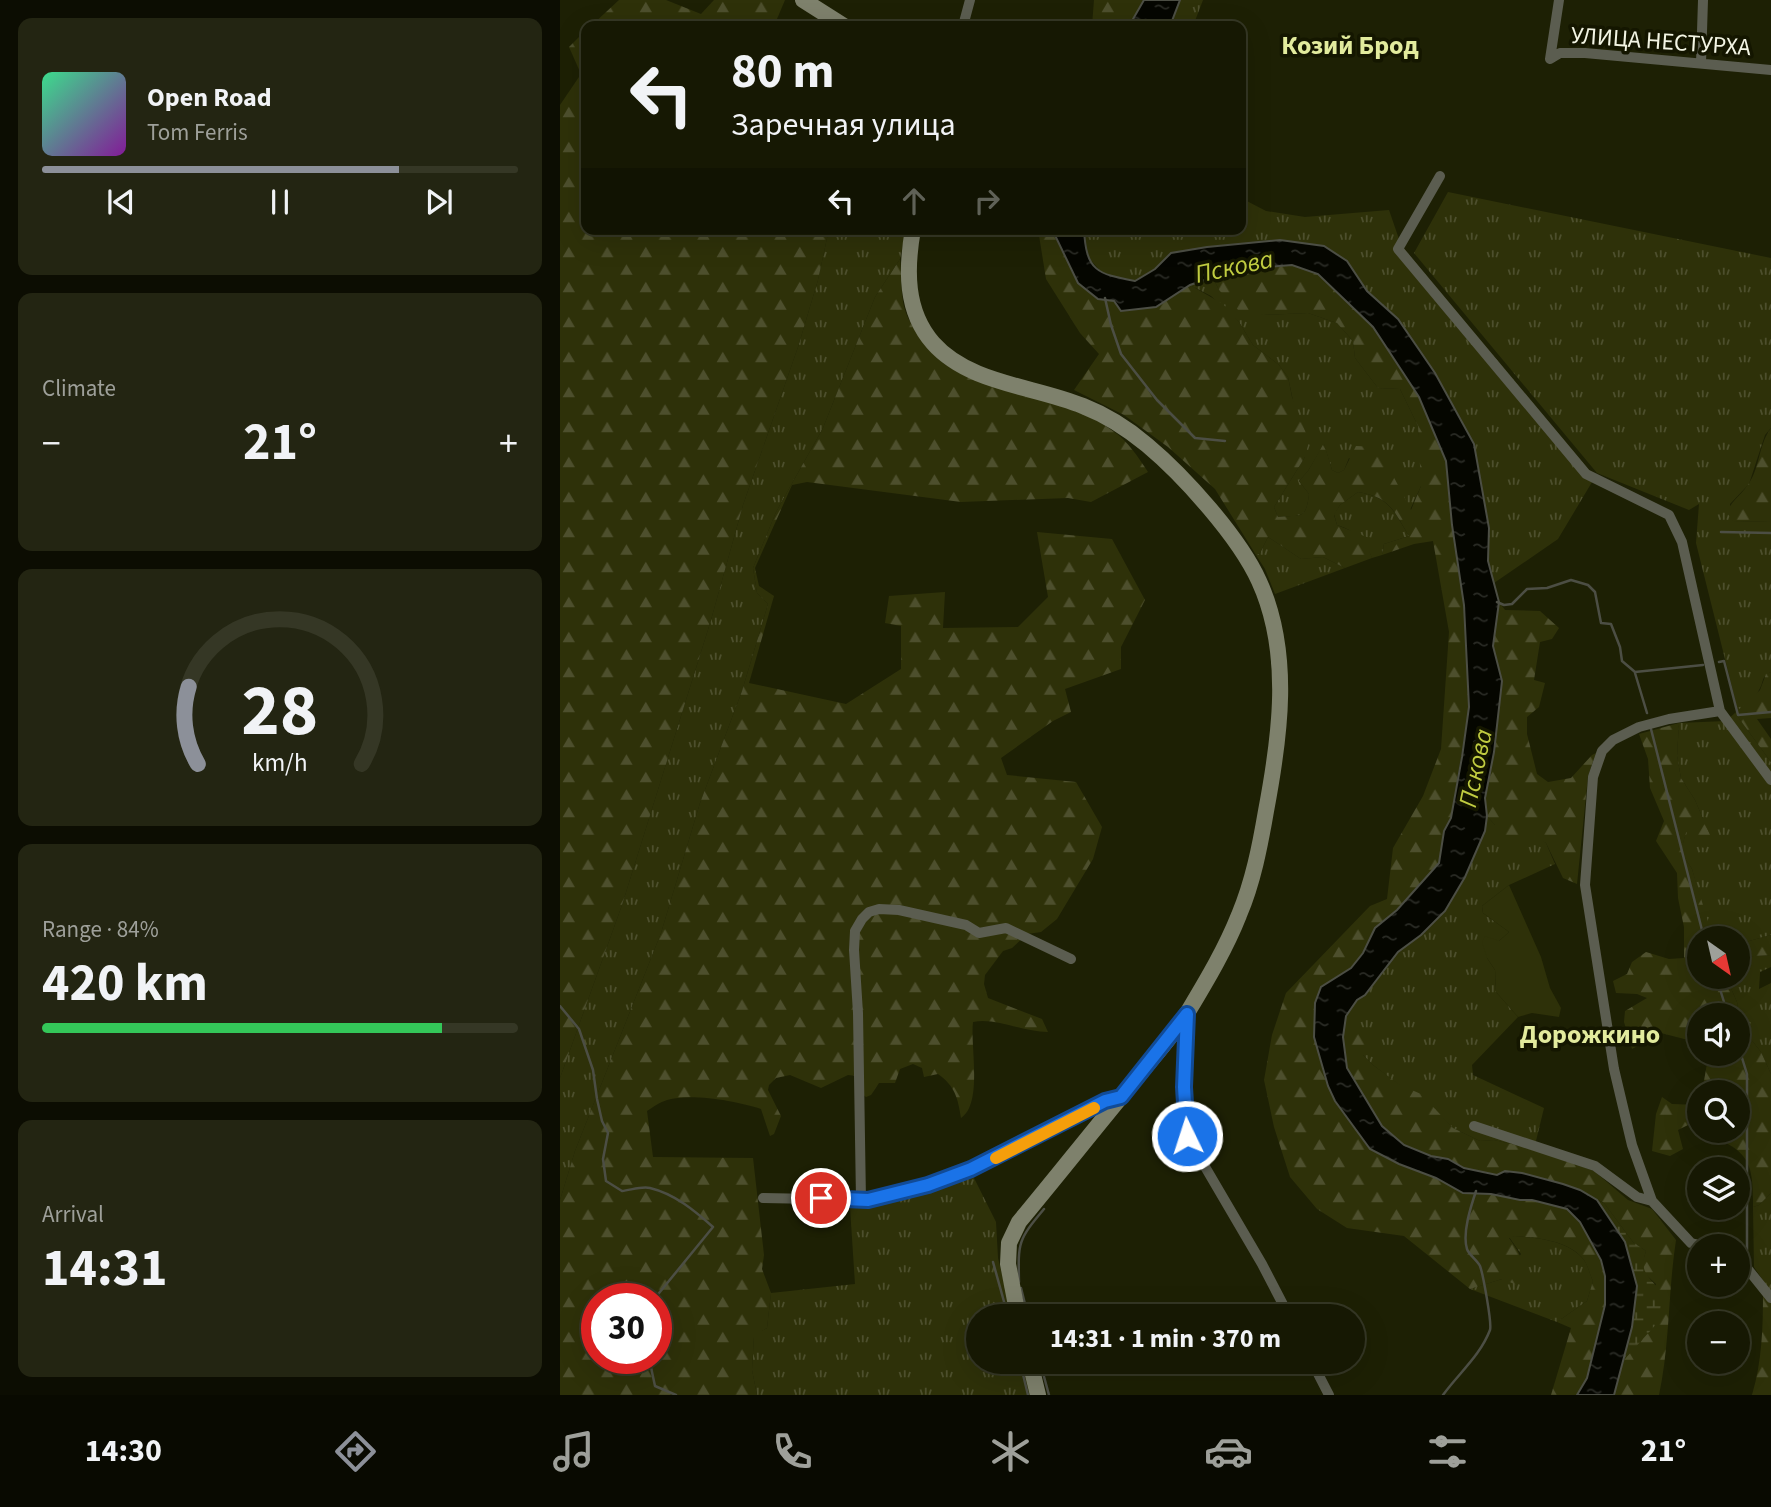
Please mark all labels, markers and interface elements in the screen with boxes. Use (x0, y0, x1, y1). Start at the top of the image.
street label: УЛИЦА НЕСТУРХА (1570, 18, 1752, 65)
district label: Козий Брод (1281, 27, 1419, 64)
text: 80 m (731, 37, 835, 107)
icon: left (616, 49, 707, 140)
text: Open Road (147, 79, 272, 116)
text: Заречная улица (731, 102, 956, 148)
text: Tom Ferris (147, 116, 248, 149)
icon: left (822, 182, 860, 220)
icon: ahead (895, 182, 933, 220)
icon: right (968, 182, 1006, 220)
icon: previous (102, 183, 140, 221)
icon: pause (261, 183, 299, 221)
icon: next (420, 183, 458, 221)
water label: Пскова (1191, 240, 1277, 293)
text: Climate (42, 372, 116, 405)
text: 21° (243, 406, 317, 480)
text: − (42, 417, 61, 471)
text: + (499, 417, 518, 471)
text: 28 (242, 659, 318, 763)
water label: Пскова (1449, 725, 1502, 811)
text: km/h (252, 744, 308, 780)
text: Range · 84% (42, 913, 159, 946)
north arrow (1687, 926, 1750, 989)
map controls (1687, 926, 1750, 1374)
text: 420 km (42, 947, 208, 1021)
button: sound (1687, 1003, 1750, 1066)
district label: Дорожкино (1520, 1016, 1660, 1053)
button: search (1687, 1080, 1750, 1143)
position arrow (1150, 1099, 1224, 1173)
button: layers (1687, 1157, 1750, 1220)
pin (791, 1168, 851, 1228)
icon: arrive (802, 1179, 840, 1217)
text: Arrival (42, 1198, 104, 1231)
text: 14:31 (42, 1232, 167, 1306)
button: + (1687, 1234, 1750, 1297)
speed limit sign: 30 (581, 1283, 672, 1374)
button: − (1687, 1311, 1750, 1374)
text: 14:31 · 1 min · 370 m (1050, 1320, 1281, 1357)
icon: directions (331, 1427, 380, 1476)
icon: music (549, 1427, 598, 1476)
icon: phone (768, 1427, 817, 1476)
icon: climate (986, 1427, 1035, 1476)
icon: car (1204, 1427, 1253, 1476)
icon: filters (1423, 1427, 1472, 1476)
text: 14:30 (85, 1428, 162, 1474)
text: 21° (1641, 1428, 1686, 1474)

